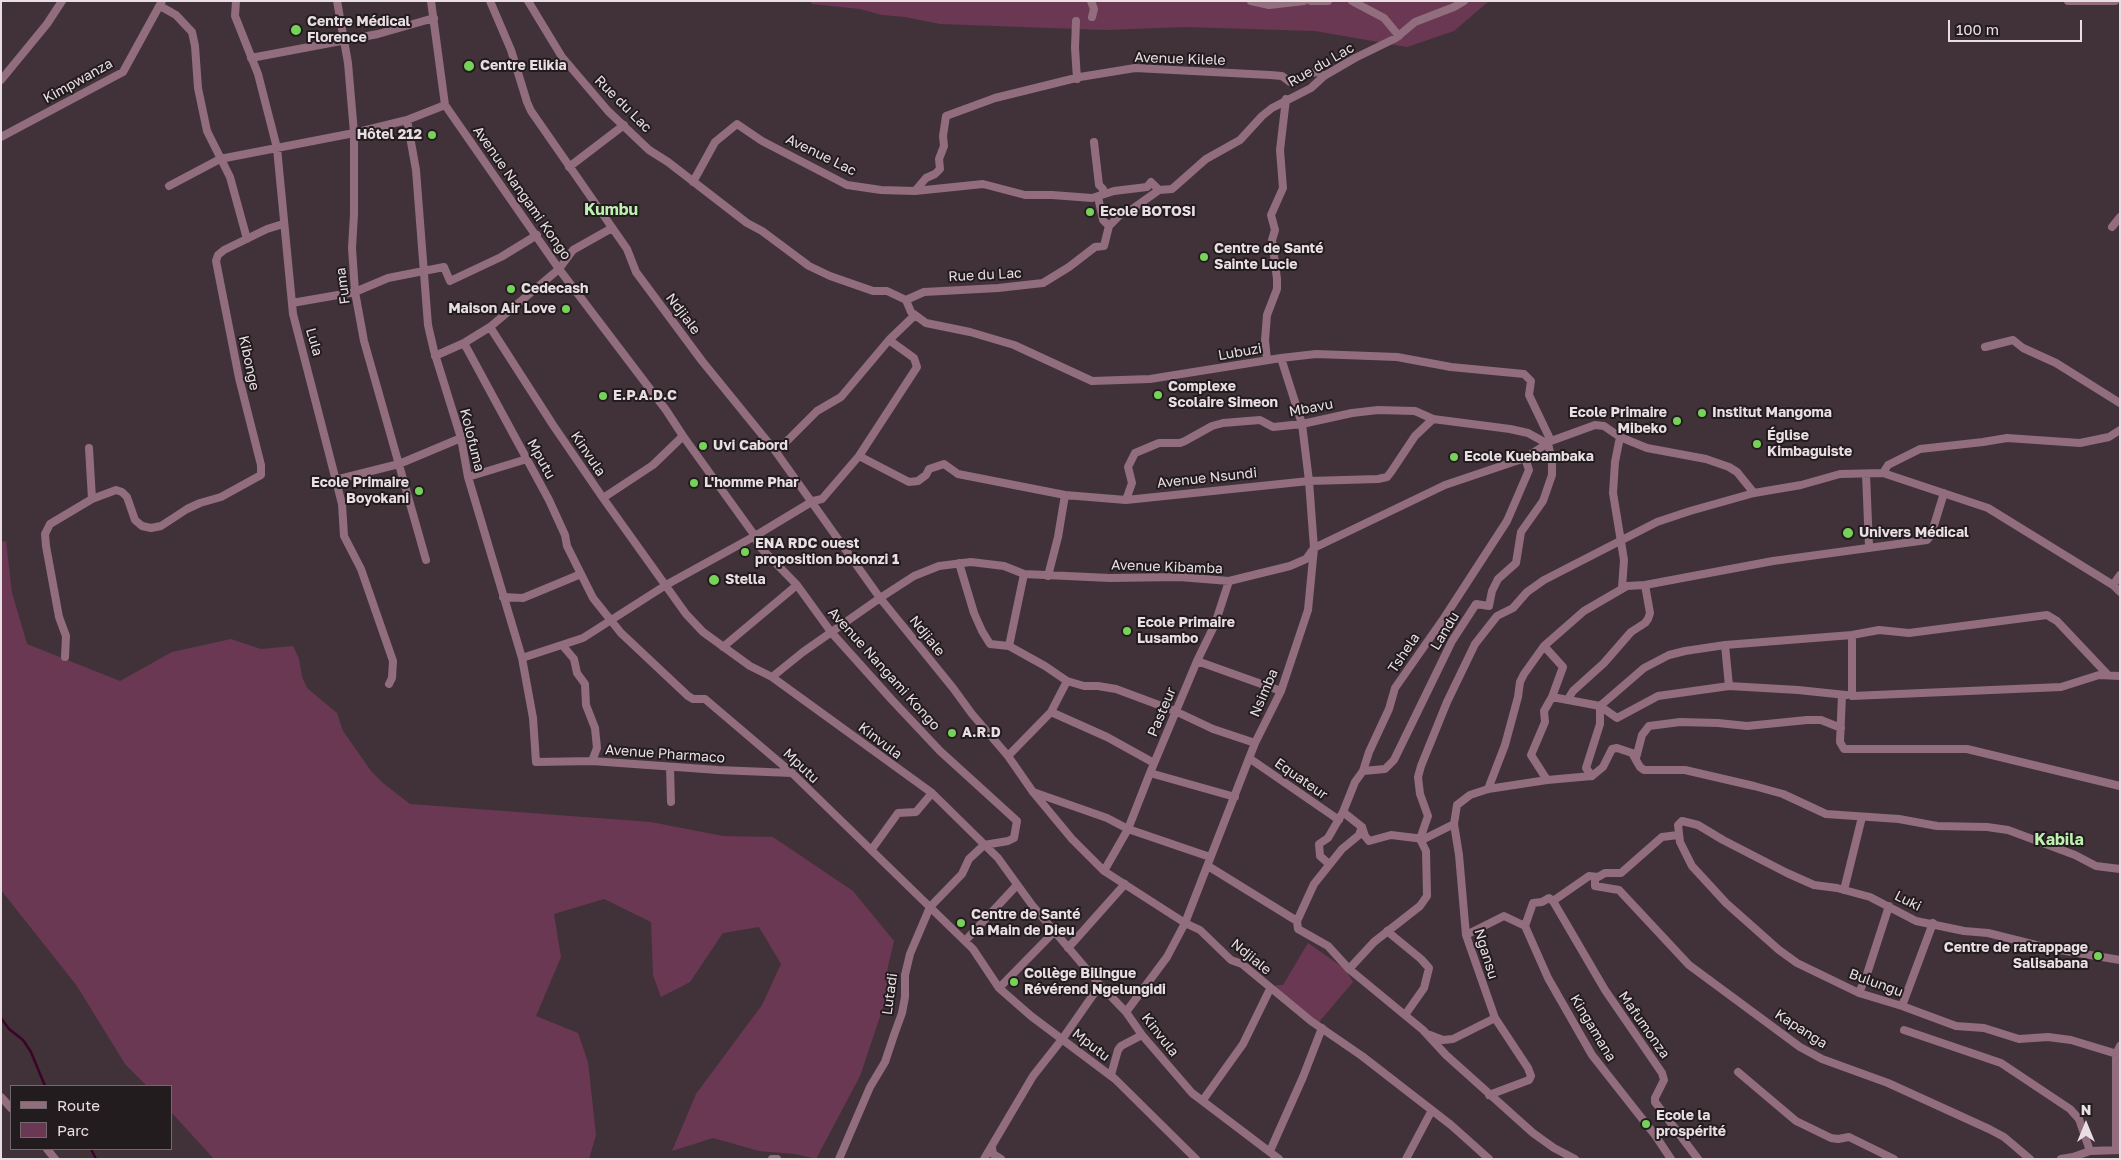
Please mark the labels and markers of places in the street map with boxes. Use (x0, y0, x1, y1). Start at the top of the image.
place label: Centre Médical Florence (307, 14, 410, 46)
marker: Centre Médical Florence (289, 23, 303, 37)
place label: Centre Elikia (480, 58, 567, 74)
marker: Centre Elikia (462, 59, 476, 73)
place label: Hôtel 212 (357, 127, 422, 143)
marker: Hôtel 212 (426, 129, 438, 141)
place label: Ecole BOTOSI (1100, 204, 1196, 220)
marker: Ecole BOTOSI (1084, 206, 1096, 218)
place label: Centre de Santé Sainte Lucie (1214, 241, 1323, 274)
marker: Centre de Santé Sainte Lucie (1198, 251, 1210, 263)
place label: Cedecash (521, 281, 589, 297)
marker: Cedecash (505, 283, 517, 295)
place label: Maison Air Love (448, 301, 556, 317)
marker: Maison Air Love (560, 303, 572, 315)
place label: Complexe Scolaire Simeon (1168, 379, 1278, 412)
place label: E.P.A.D.C (613, 388, 677, 404)
marker: Complexe Scolaire Simeon (1152, 389, 1164, 401)
marker: E.P.A.D.C (597, 390, 609, 402)
place label: Ecole Primaire Mibeko (1569, 405, 1667, 438)
place label: Institut Mangoma (1712, 405, 1832, 421)
marker: Institut Mangoma (1696, 407, 1708, 419)
marker: Ecole Primaire Mibeko (1671, 415, 1683, 427)
place label: Église Kimbaguiste (1767, 428, 1852, 461)
place label: Uvi Cabord (713, 438, 788, 454)
marker: Église Kimbaguiste (1751, 438, 1763, 450)
marker: Uvi Cabord (697, 440, 709, 452)
place label: Ecole Kuebambaka (1464, 449, 1594, 465)
marker: Ecole Kuebambaka (1448, 451, 1460, 463)
place label: Ecole Primaire Boyokani (311, 475, 409, 508)
place label: L'homme Phar (704, 475, 799, 491)
marker: L'homme Phar (688, 477, 700, 489)
marker: Ecole Primaire Boyokani (413, 485, 425, 497)
place label: Univers Médical (1859, 525, 1969, 541)
marker: Univers Médical (1841, 526, 1855, 540)
place label: ENA RDC ouest proposition bokonzi 1 (755, 536, 899, 568)
marker: ENA RDC ouest proposition bokonzi 1 (739, 546, 751, 558)
place label: Stella (725, 572, 766, 588)
marker: Stella (707, 573, 721, 587)
place label: Ecole Primaire Lusambo (1137, 615, 1235, 648)
marker: Ecole Primaire Lusambo (1121, 625, 1133, 637)
place label: A.R.D (962, 725, 1001, 741)
marker: A.R.D (946, 727, 958, 739)
place label: Centre de Santé la Main de Dieu (971, 907, 1080, 940)
marker: Centre de Santé la Main de Dieu (955, 917, 967, 929)
place label: Centre de ratrappage Salisabana (1944, 940, 2088, 972)
marker: Centre de ratrappage Salisabana (2092, 950, 2104, 962)
place label: Collège Bilingue Révérend Ngelungidi (1024, 966, 1166, 999)
marker: Collège Bilingue Révérend Ngelungidi (1008, 976, 1020, 988)
place label: Ecole la prospérité (1656, 1108, 1726, 1140)
marker: Ecole la prospérité (1640, 1118, 1652, 1130)

